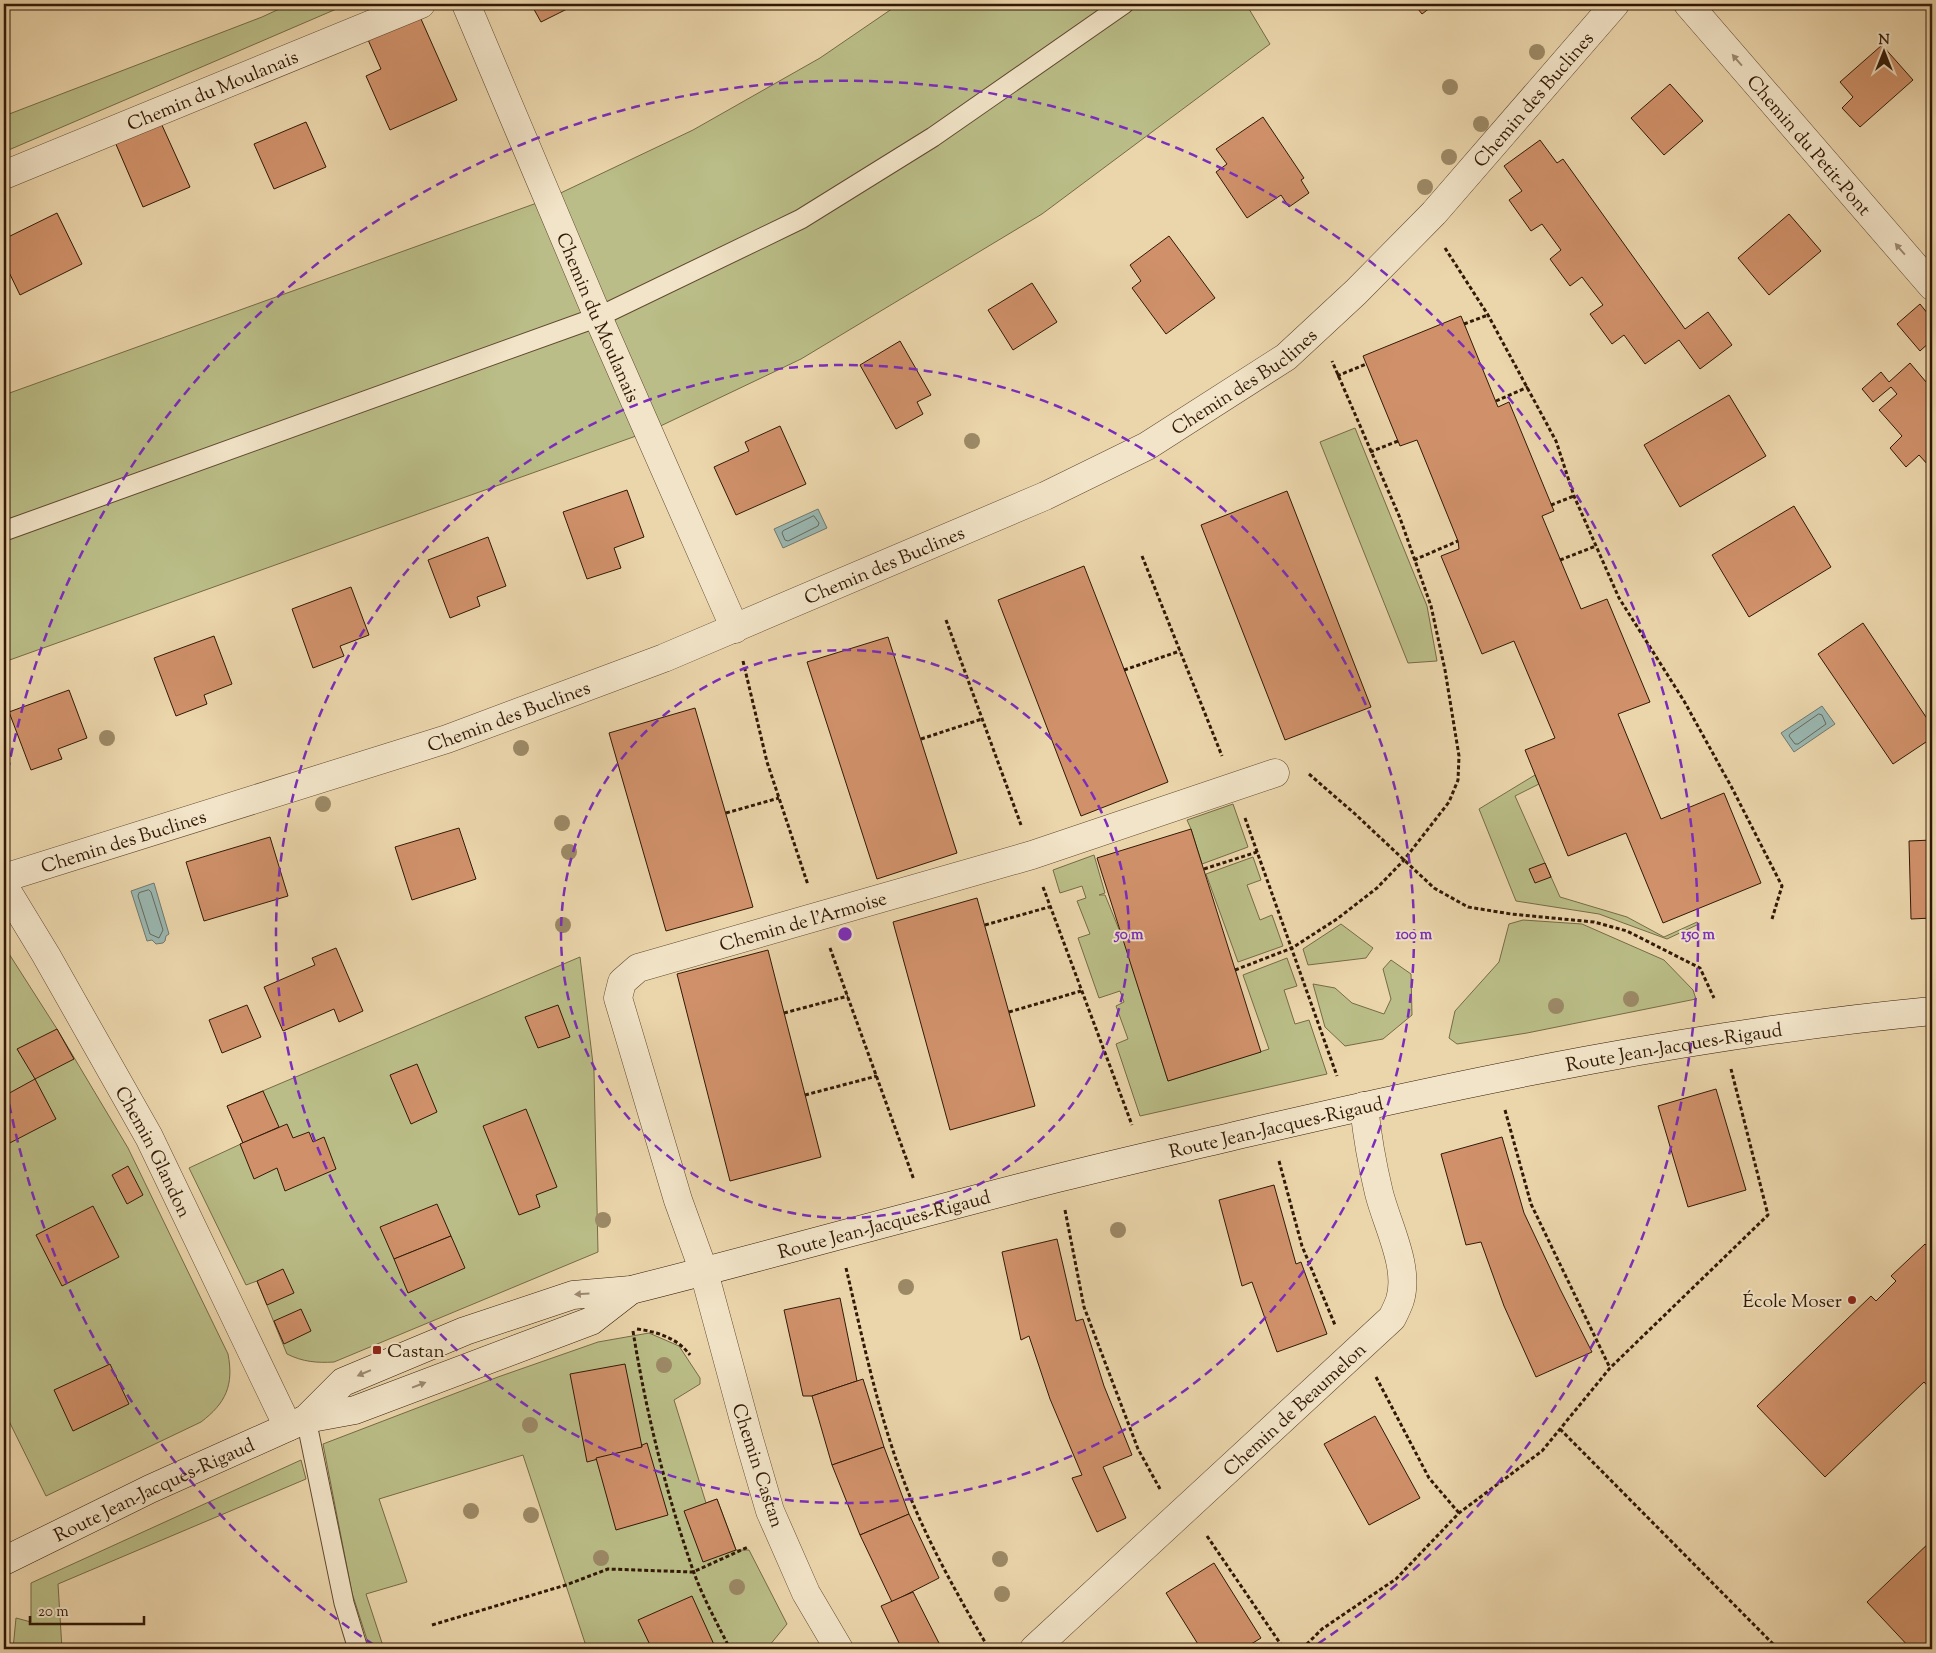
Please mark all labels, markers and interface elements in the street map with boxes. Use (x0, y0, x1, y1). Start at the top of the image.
street label: Chemin des Buclines (1468, 27, 1601, 174)
north arrow (1858, 28, 1908, 78)
text: N (1878, 31, 1890, 51)
street label: Chemin du Moulanais (124, 45, 303, 139)
one-way arrow (1731, 53, 1742, 66)
street label: Chemin du Petit-Pont (1739, 70, 1877, 223)
street label: Chemin du Moulanais (548, 229, 645, 407)
one-way arrow (1895, 242, 1906, 255)
street label: Chemin des Buclines (1167, 323, 1324, 443)
street label: Chemin des Buclines (801, 521, 969, 613)
street label: Chemin des Buclines (424, 676, 595, 760)
street label: Chemin des Buclines (38, 804, 210, 882)
street label: Chemin de l'Armoise (717, 886, 890, 960)
centre of rings (836, 925, 854, 943)
text: 50 m (1114, 925, 1144, 946)
text: 100 m (1396, 925, 1433, 946)
text: 150 m (1681, 925, 1715, 946)
street label: Route Jean-Jacques-Rigaud (1564, 1018, 1784, 1080)
street label: Chemin Glandon (107, 1082, 197, 1223)
street label: Route Jean-Jacques-Rigaud (1167, 1091, 1386, 1167)
street label: Route Jean-Jacques-Rigaud (775, 1185, 994, 1267)
place label: École Moser (1743, 1289, 1842, 1316)
one-way arrow (574, 1290, 590, 1298)
marker: École Moser (1846, 1294, 1858, 1306)
street label: Chemin de Beaumelon (1218, 1337, 1373, 1484)
place label: Castan (387, 1339, 445, 1366)
marker: Castan (371, 1344, 383, 1356)
one-way arrow (357, 1370, 371, 1378)
one-way arrow (412, 1381, 427, 1388)
street label: Chemin Castan (724, 1400, 789, 1531)
street label: Route Jean-Jacques-Rigaud (50, 1433, 260, 1550)
scale bar (30, 1593, 144, 1625)
text: 20 m (38, 1602, 69, 1623)

